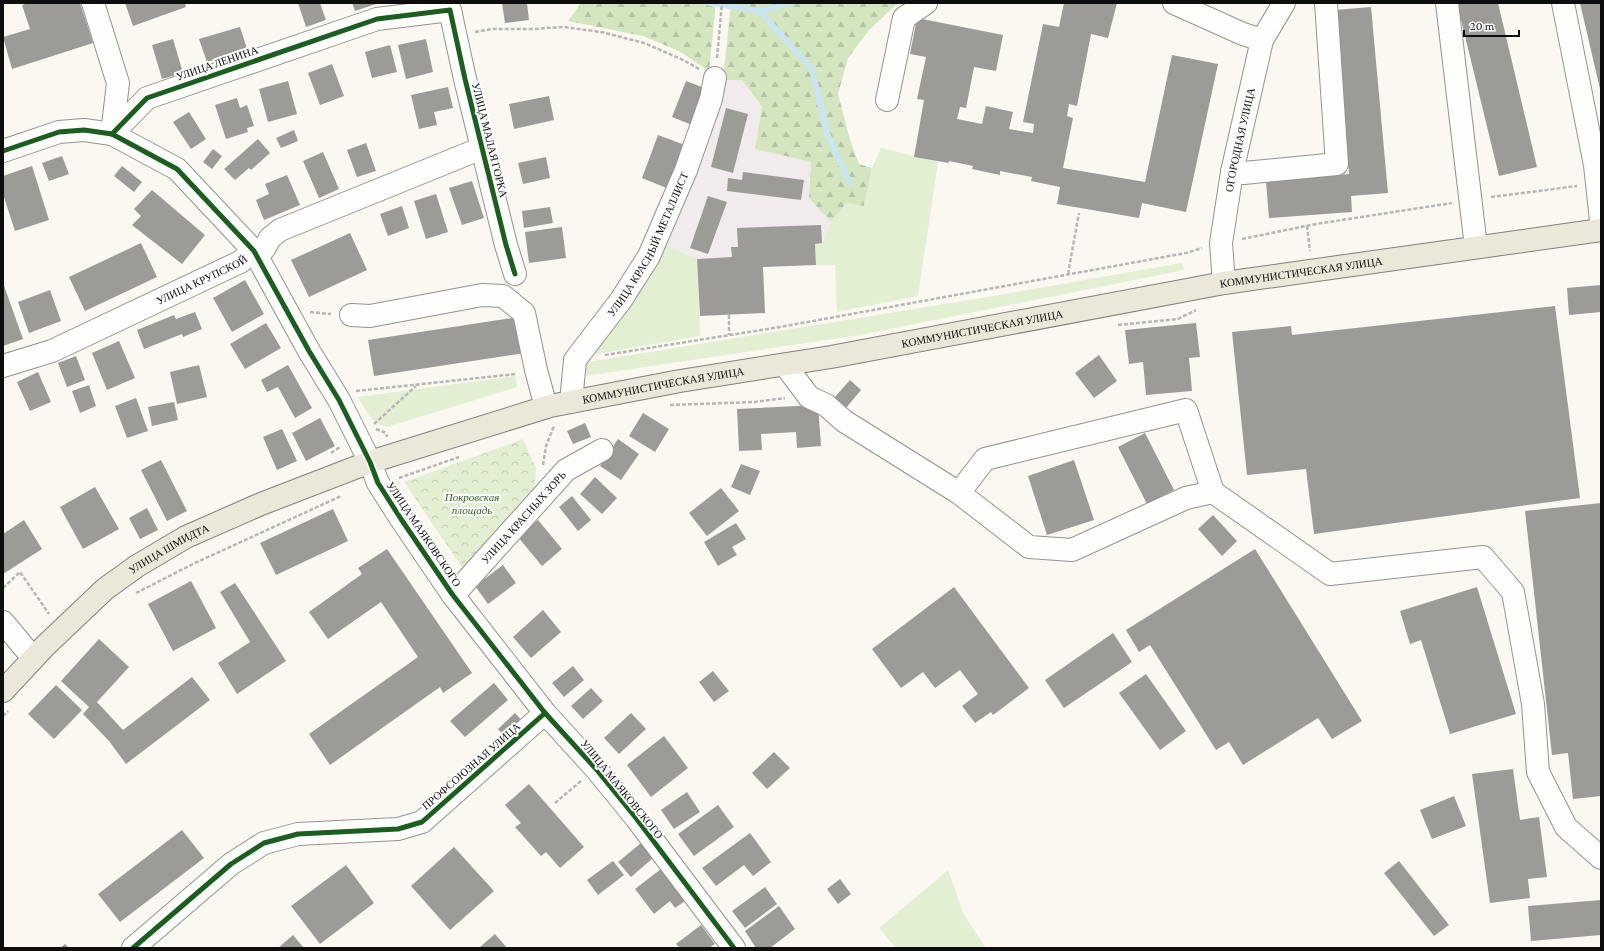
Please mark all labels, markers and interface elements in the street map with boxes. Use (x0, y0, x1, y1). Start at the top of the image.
scale bar (1464, 12, 1519, 38)
text: 20 m (1470, 19, 1495, 33)
street label: УЛИЦА ЛЕНИНА (174, 43, 260, 83)
street label: УЛИЦА МАЛАЯ ГОРКА (470, 81, 510, 199)
street label: ОГОРОДНАЯ УЛИЦА (1223, 87, 1257, 193)
street label: УЛИЦА КРАСНЫЙ МЕТАЛЛИСТ (605, 170, 691, 319)
street label: УЛИЦА КРУПСКОЙ (154, 253, 250, 307)
street label: КОММУНИСТИЧЕСКАЯ УЛИЦА (1219, 255, 1383, 290)
street label: КОММУНИСТИЧЕСКАЯ УЛИЦА (900, 307, 1064, 350)
street label: КОММУНИСТИЧЕСКАЯ УЛИЦА (581, 365, 745, 406)
street label: УЛИЦА КРАСНЫХ ЗОРЬ (479, 469, 568, 566)
street label: УЛИЦА МАЯКОВСКОГО (384, 479, 464, 589)
park label: Покровская площадь (444, 491, 499, 516)
street label: УЛИЦА ШМИДТА (126, 522, 211, 576)
street label: ПРОФСОЮЗНАЯ УЛИЦА (419, 720, 523, 812)
street label: УЛИЦА МАЯКОВСКОГО (578, 737, 666, 841)

